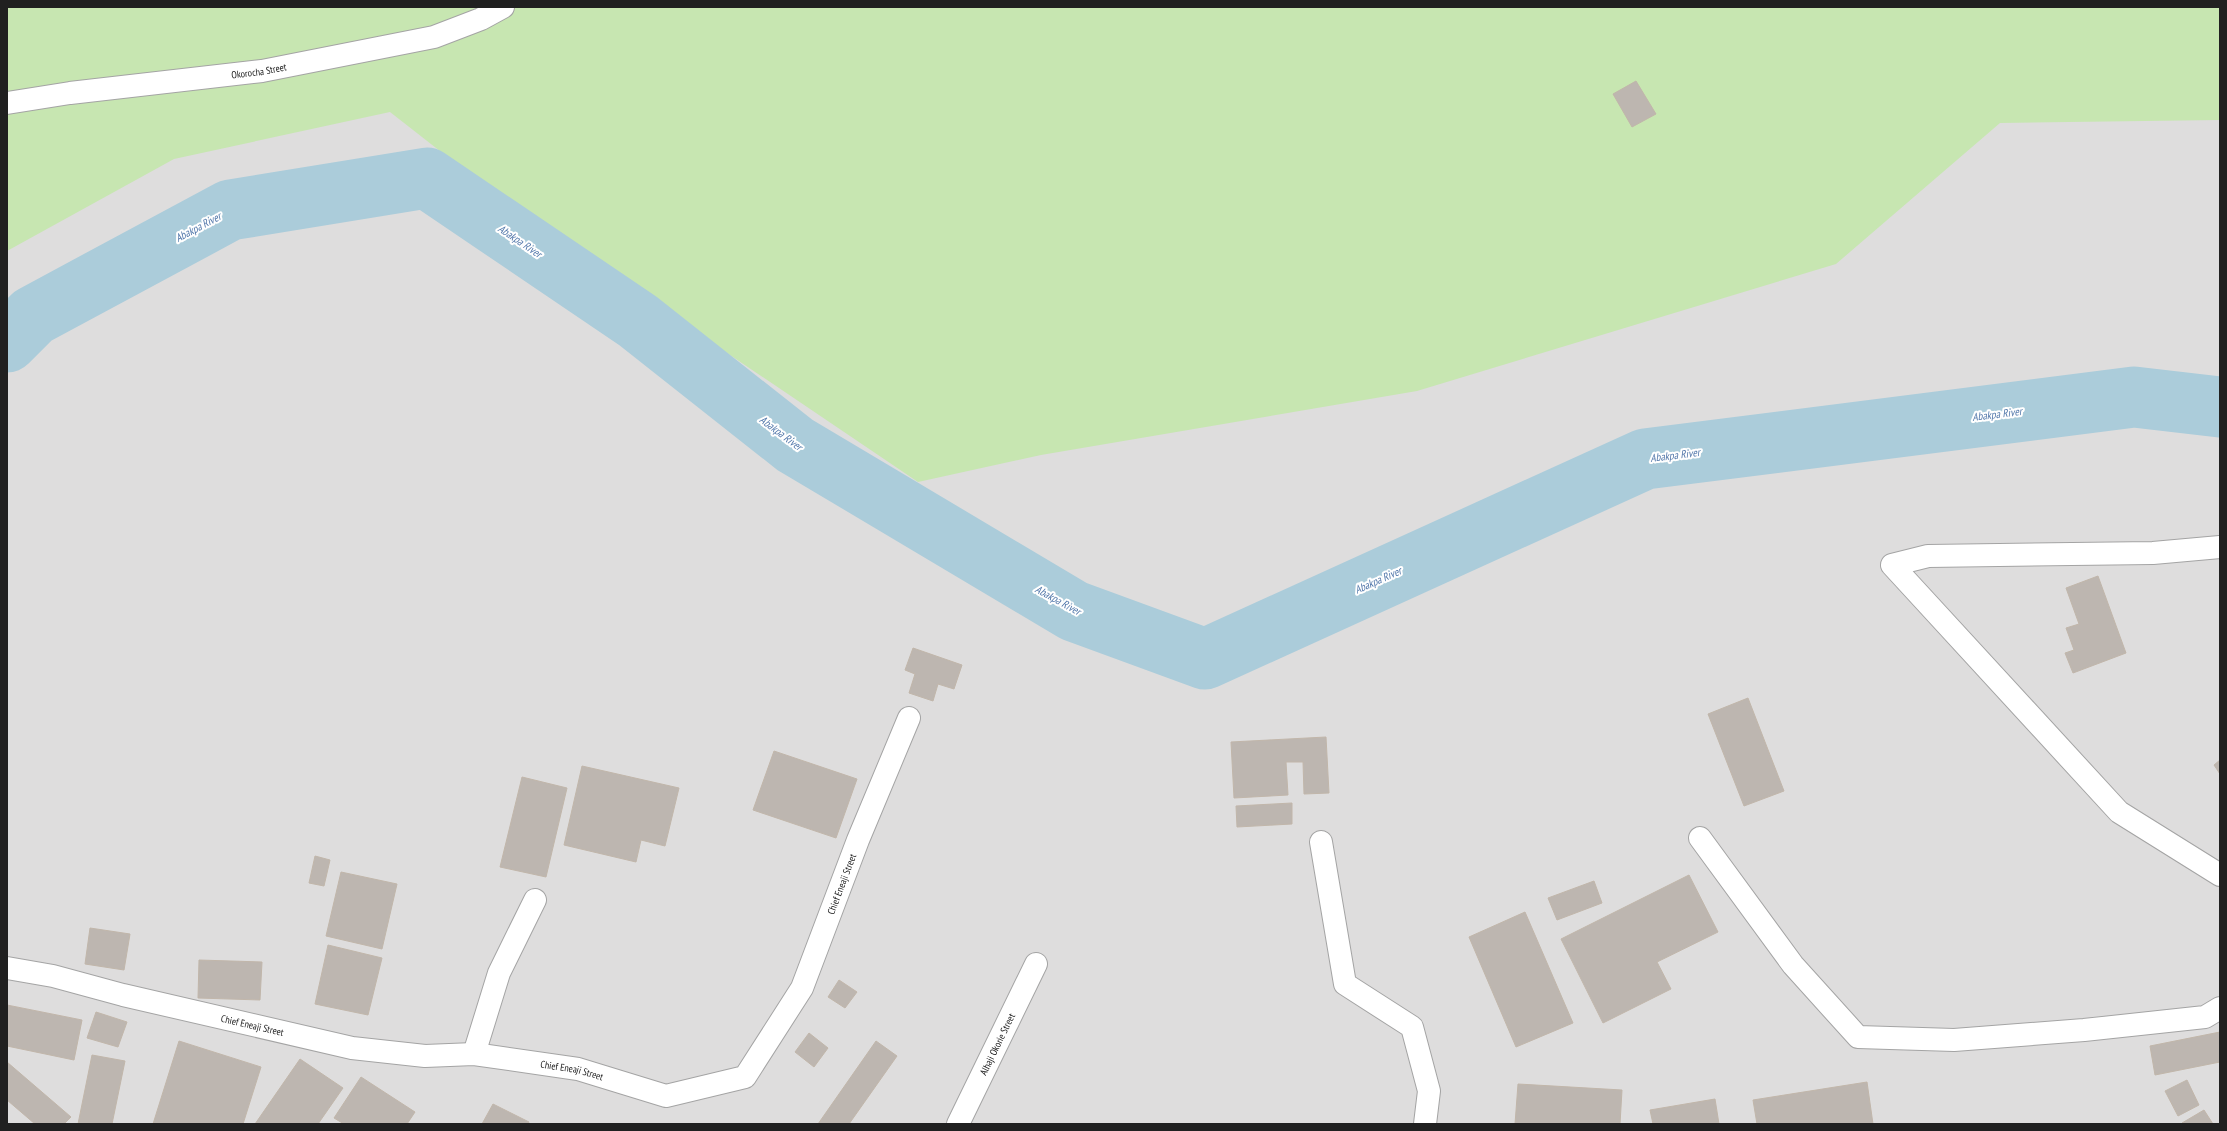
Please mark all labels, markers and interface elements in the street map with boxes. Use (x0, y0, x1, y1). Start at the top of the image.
street label: Okorocha Street (231, 60, 288, 81)
water label: Abakpa River (173, 208, 225, 245)
water label: Abakpa River (496, 221, 546, 262)
water label: Abakpa River (1972, 404, 2024, 424)
water label: Abakpa River (757, 412, 807, 455)
water label: Abakpa River (1650, 445, 1702, 465)
water label: Abakpa River (1352, 563, 1405, 596)
water label: Abakpa River (1033, 582, 1085, 619)
street label: Chief Eneaji Street (824, 852, 859, 916)
street label: Alhaji Okorie Street (977, 1011, 1018, 1077)
street label: Chief Eneaji Street (220, 1012, 285, 1039)
street label: Chief Eneaji Street (540, 1058, 605, 1083)

